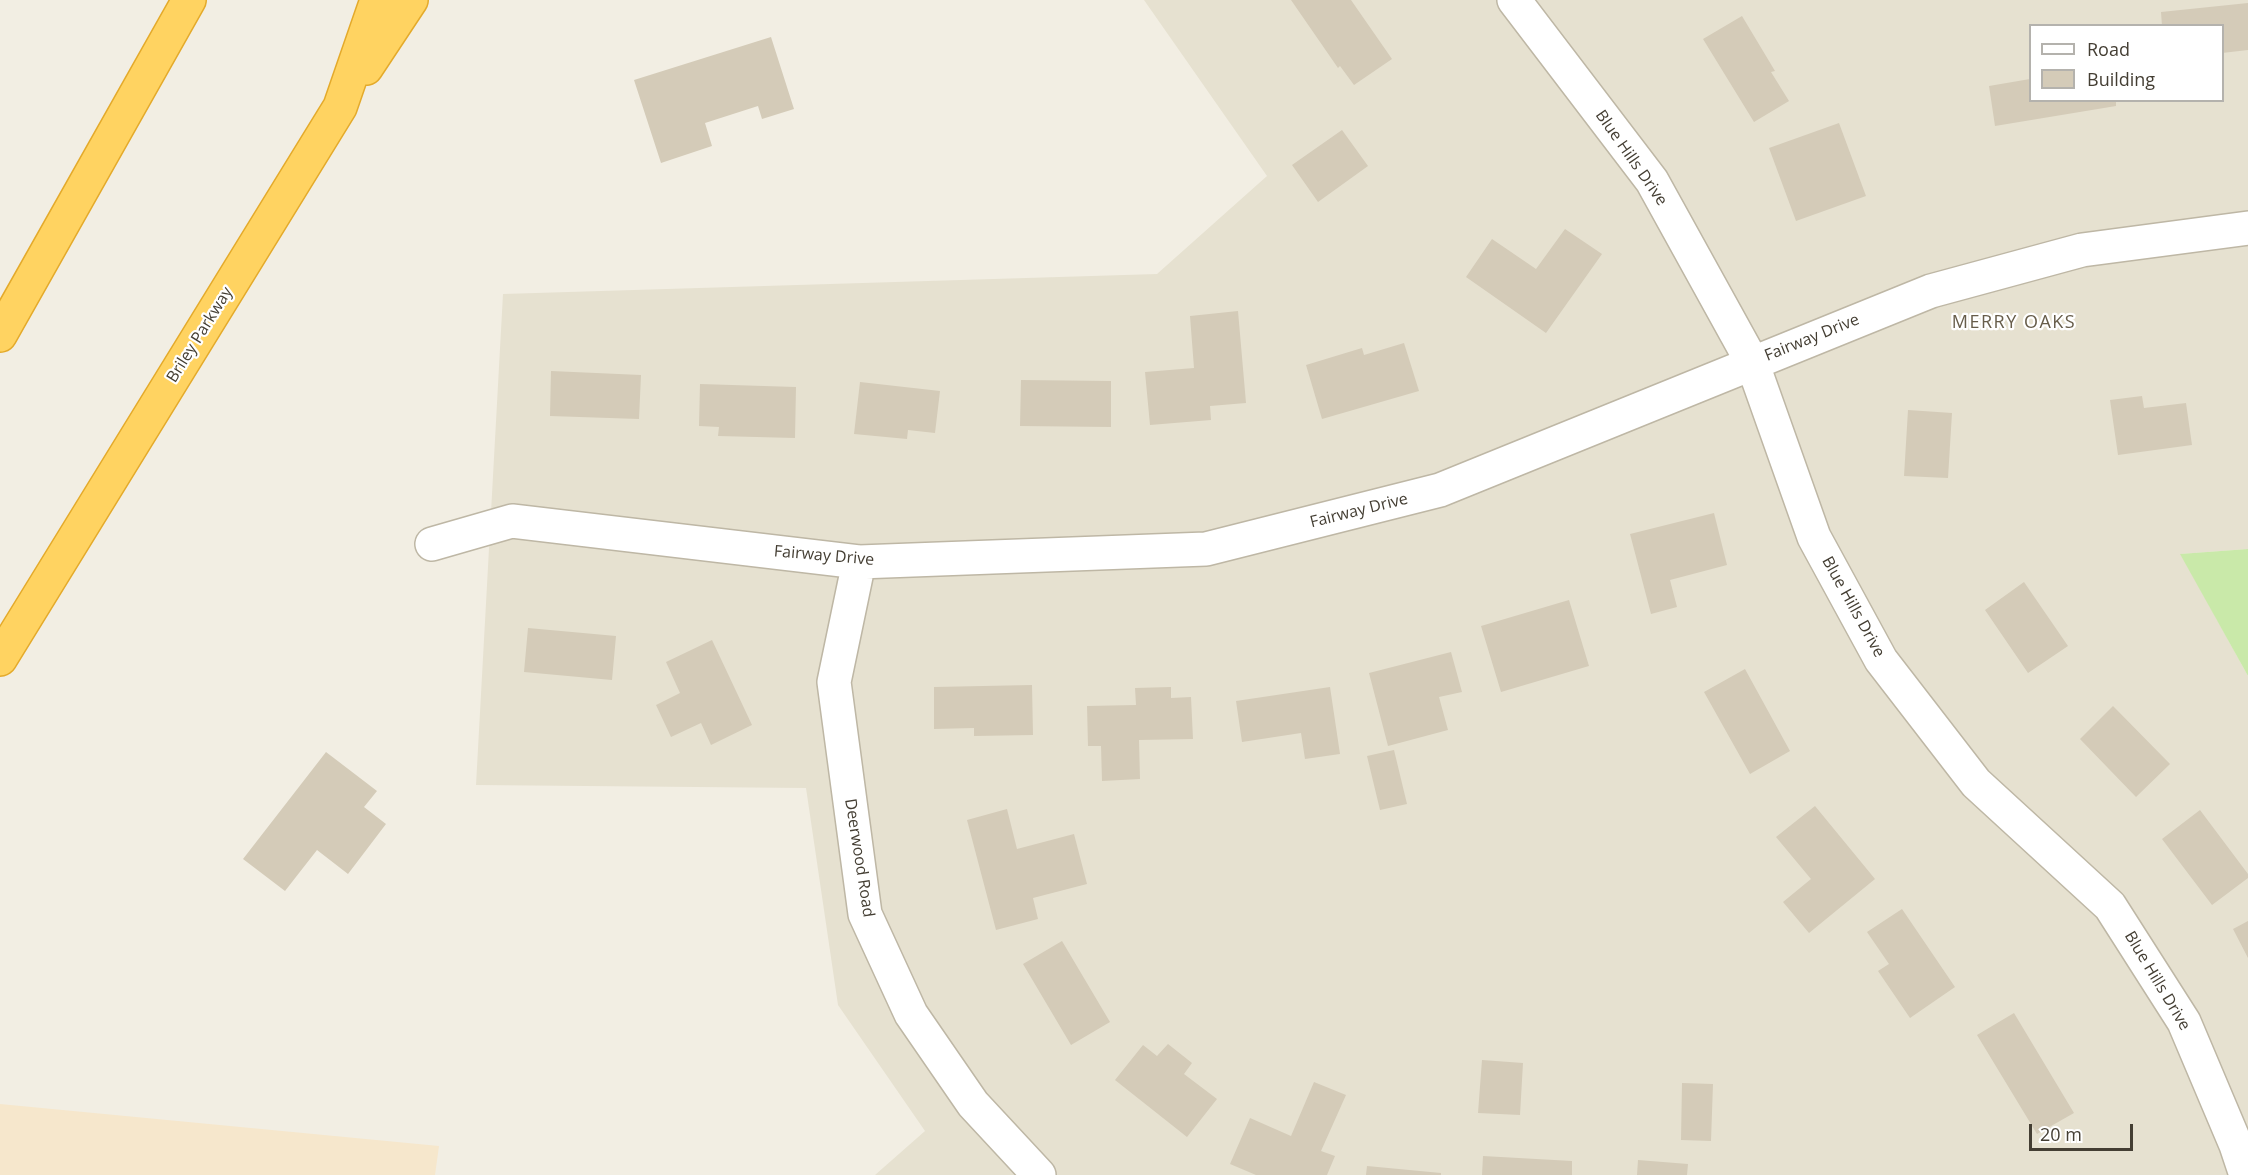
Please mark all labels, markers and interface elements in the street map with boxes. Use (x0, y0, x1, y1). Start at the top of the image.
legend (2029, 24, 2224, 102)
text: Road (2087, 37, 2130, 61)
text: Building (2087, 67, 2155, 91)
street label: Blue Hills Drive (1591, 107, 1671, 209)
street label: Briley Parkway (163, 284, 237, 386)
street label: Fairway Drive (1762, 310, 1862, 366)
district label: MERRY OAKS (1952, 312, 2076, 334)
street label: Fairway Drive (1308, 490, 1410, 532)
street label: Fairway Drive (773, 542, 875, 570)
street label: Blue Hills Drive (1817, 553, 1889, 661)
street label: Deerwood Road (840, 797, 878, 919)
street label: Blue Hills Drive (2120, 928, 2194, 1034)
scale bar (2032, 1112, 2136, 1150)
text: 20 m (2040, 1122, 2082, 1146)

